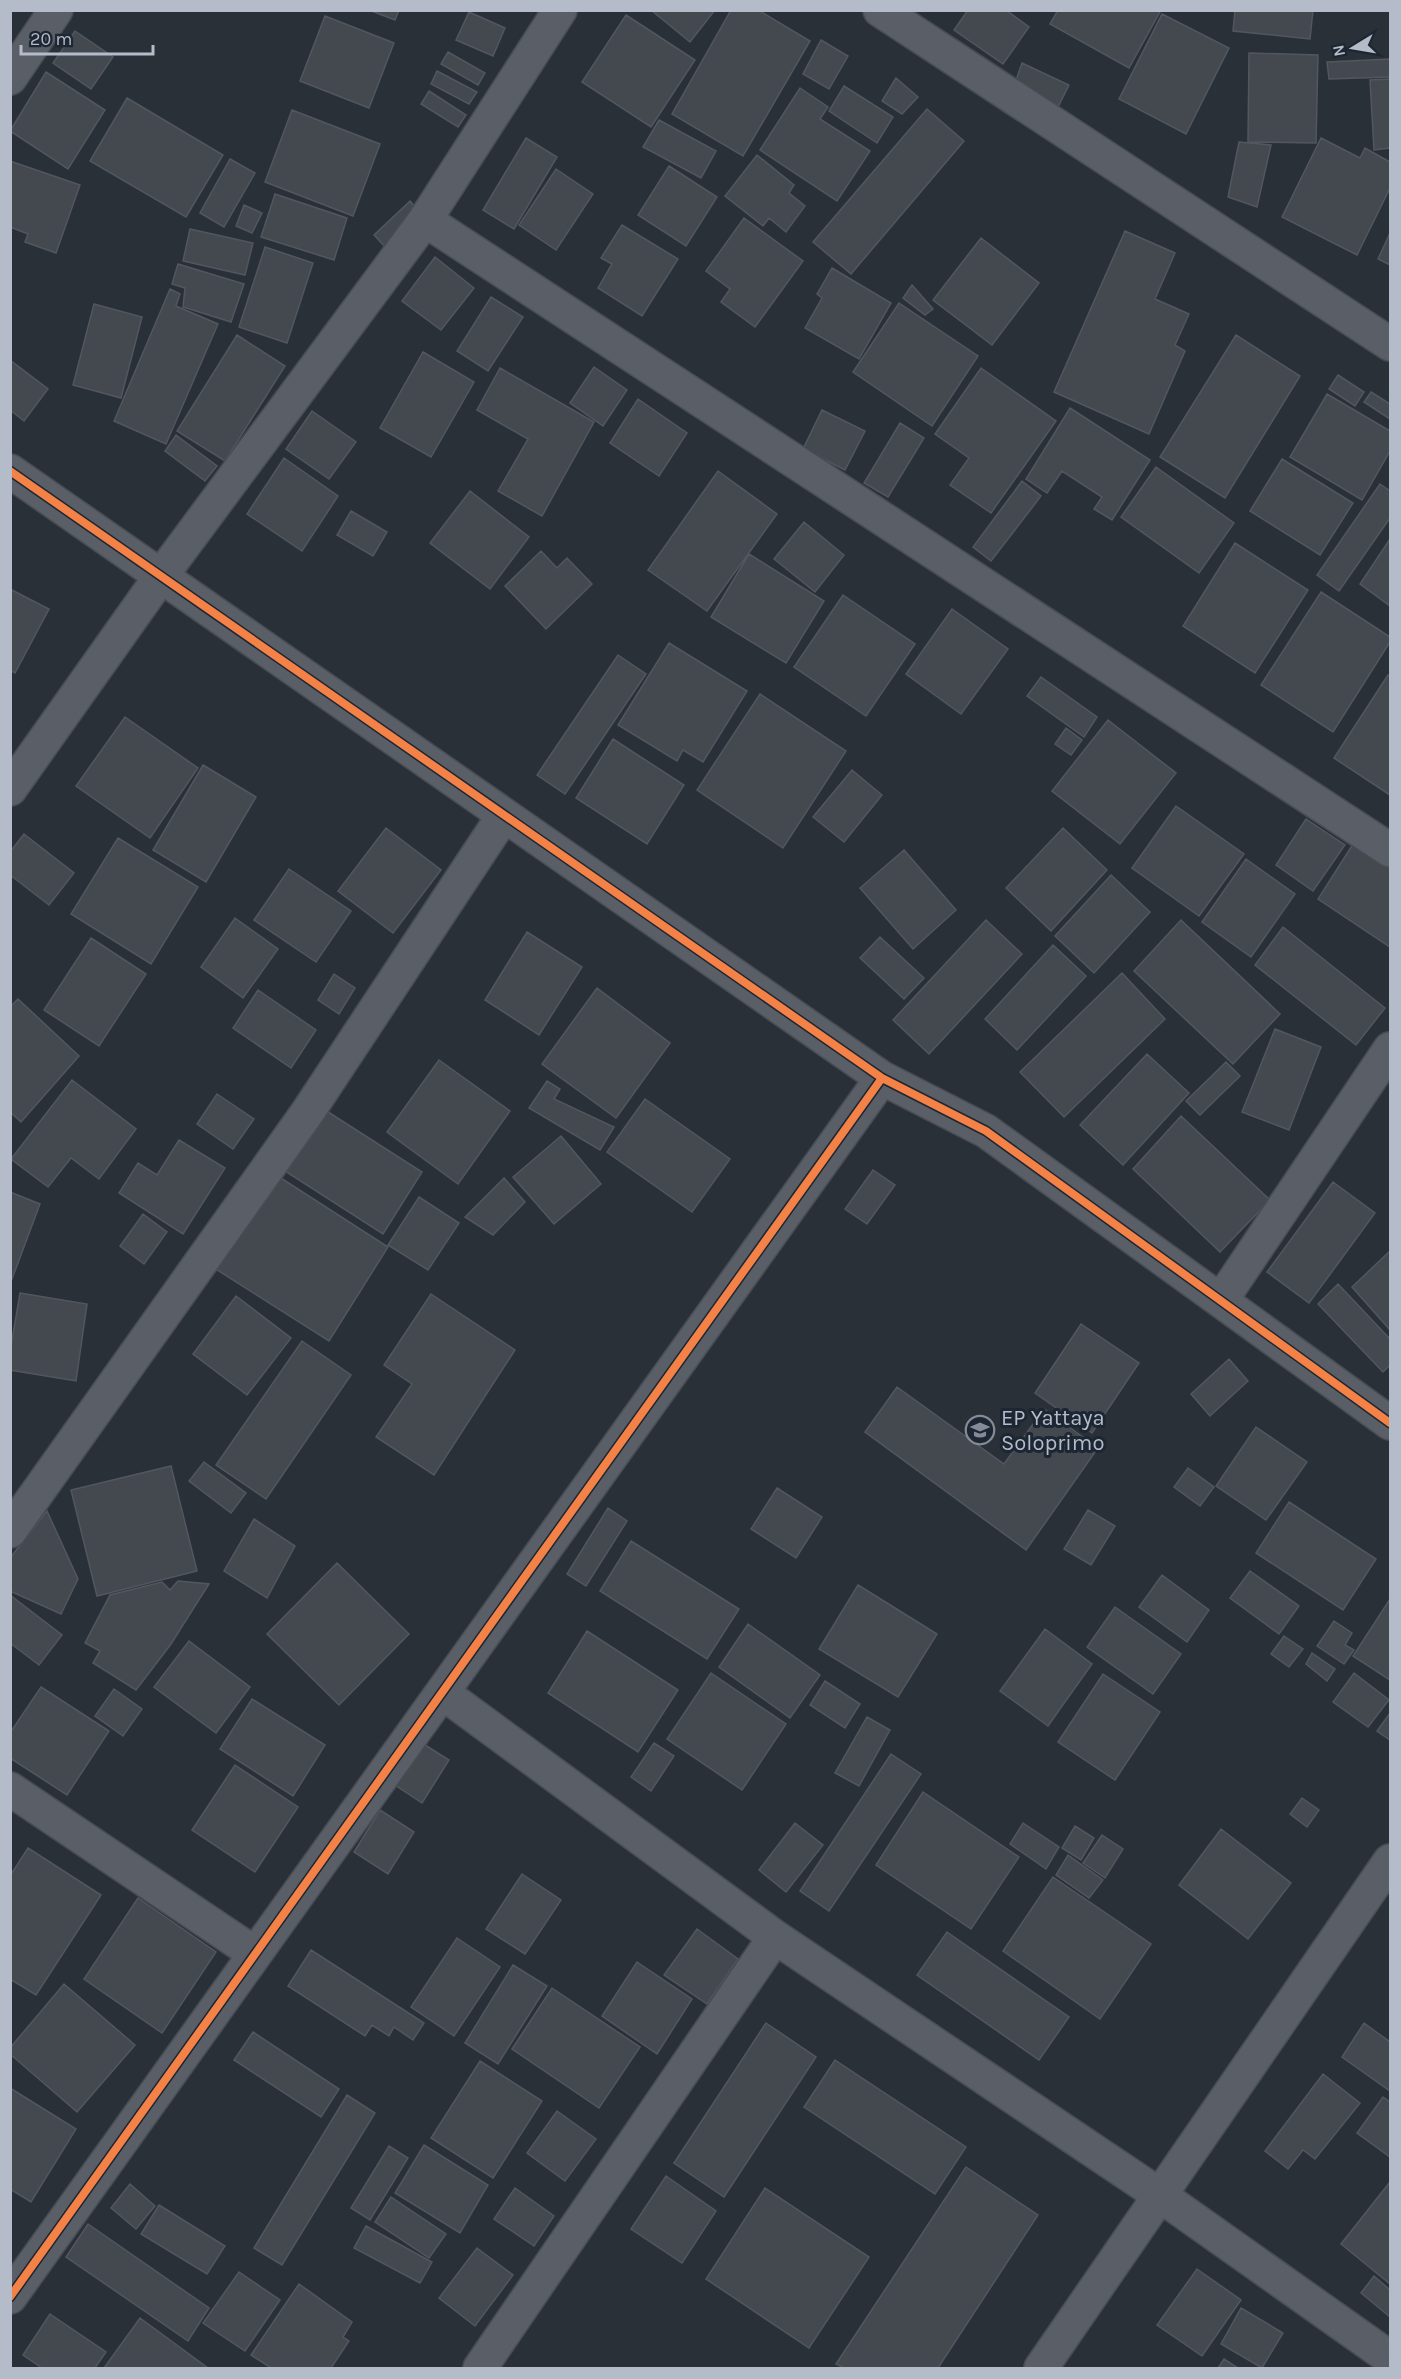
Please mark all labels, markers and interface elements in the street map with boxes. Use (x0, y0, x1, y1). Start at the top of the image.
scale bar (21, 18, 153, 56)
north arrow (1323, 18, 1383, 78)
text: 20 m (30, 28, 72, 50)
text: N (1328, 43, 1349, 58)
place label: EP Yattaya Soloprimo (1001, 1405, 1105, 1456)
school or university icon: EP Yattaya Soloprimo (964, 1414, 996, 1446)

